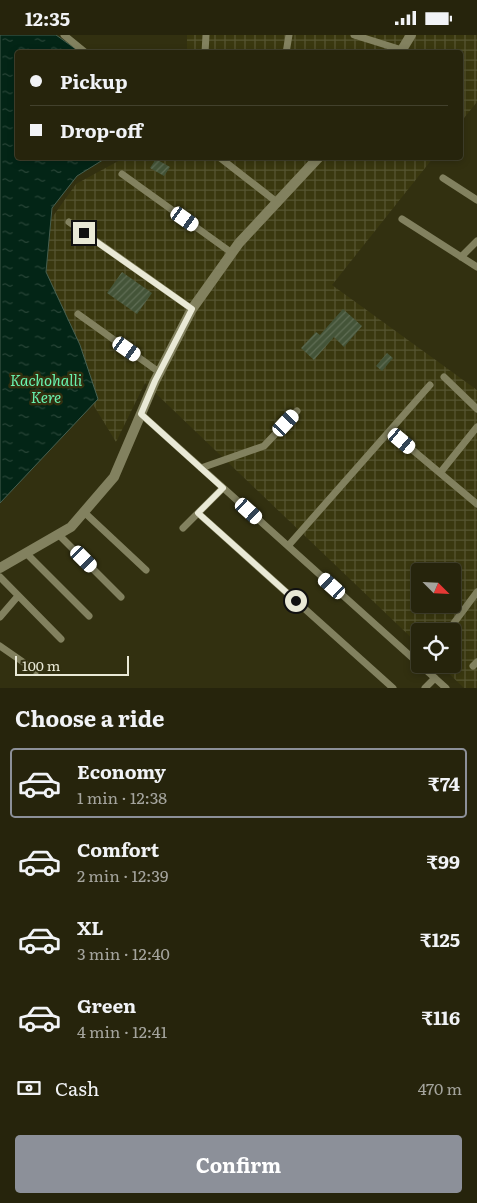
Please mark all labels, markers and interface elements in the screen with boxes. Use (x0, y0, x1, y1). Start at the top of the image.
text: 12:35 (25, 4, 70, 32)
text: Pickup (60, 67, 128, 95)
text: Drop-off (60, 116, 143, 144)
car (168, 204, 201, 234)
route end (73, 222, 95, 244)
car (110, 334, 143, 364)
water label: Kachohalli Kere (10, 368, 83, 408)
car (270, 407, 301, 439)
car (385, 426, 418, 456)
car (232, 495, 265, 527)
car (68, 543, 99, 575)
north arrow (411, 563, 461, 613)
map controls (411, 563, 461, 673)
car (315, 570, 348, 602)
route start (285, 590, 307, 612)
button: locate (411, 623, 461, 673)
scale bar (15, 653, 129, 676)
text: 100 m (22, 655, 60, 675)
text: Choose a ride (15, 701, 164, 734)
text: Economy (77, 757, 166, 785)
icon: car (17, 761, 62, 806)
text: ₹74 (428, 769, 460, 797)
text: 1 min · 12:38 (77, 785, 167, 809)
text: Comfort (77, 835, 159, 863)
icon: car (17, 839, 62, 884)
text: ₹99 (426, 847, 460, 875)
text: 2 min · 12:39 (77, 863, 168, 887)
text: XL (77, 913, 104, 941)
icon: car (17, 917, 62, 962)
text: ₹125 (420, 925, 460, 953)
text: 3 min · 12:40 (77, 941, 170, 965)
text: Green (77, 991, 136, 1019)
icon: car (17, 995, 62, 1040)
text: ₹116 (421, 1003, 460, 1031)
text: 4 min · 12:41 (77, 1019, 167, 1043)
icon: cash (15, 1074, 43, 1102)
text: Cash (55, 1074, 99, 1102)
text: 470 m (418, 1076, 462, 1100)
button: Confirm (15, 1135, 462, 1193)

